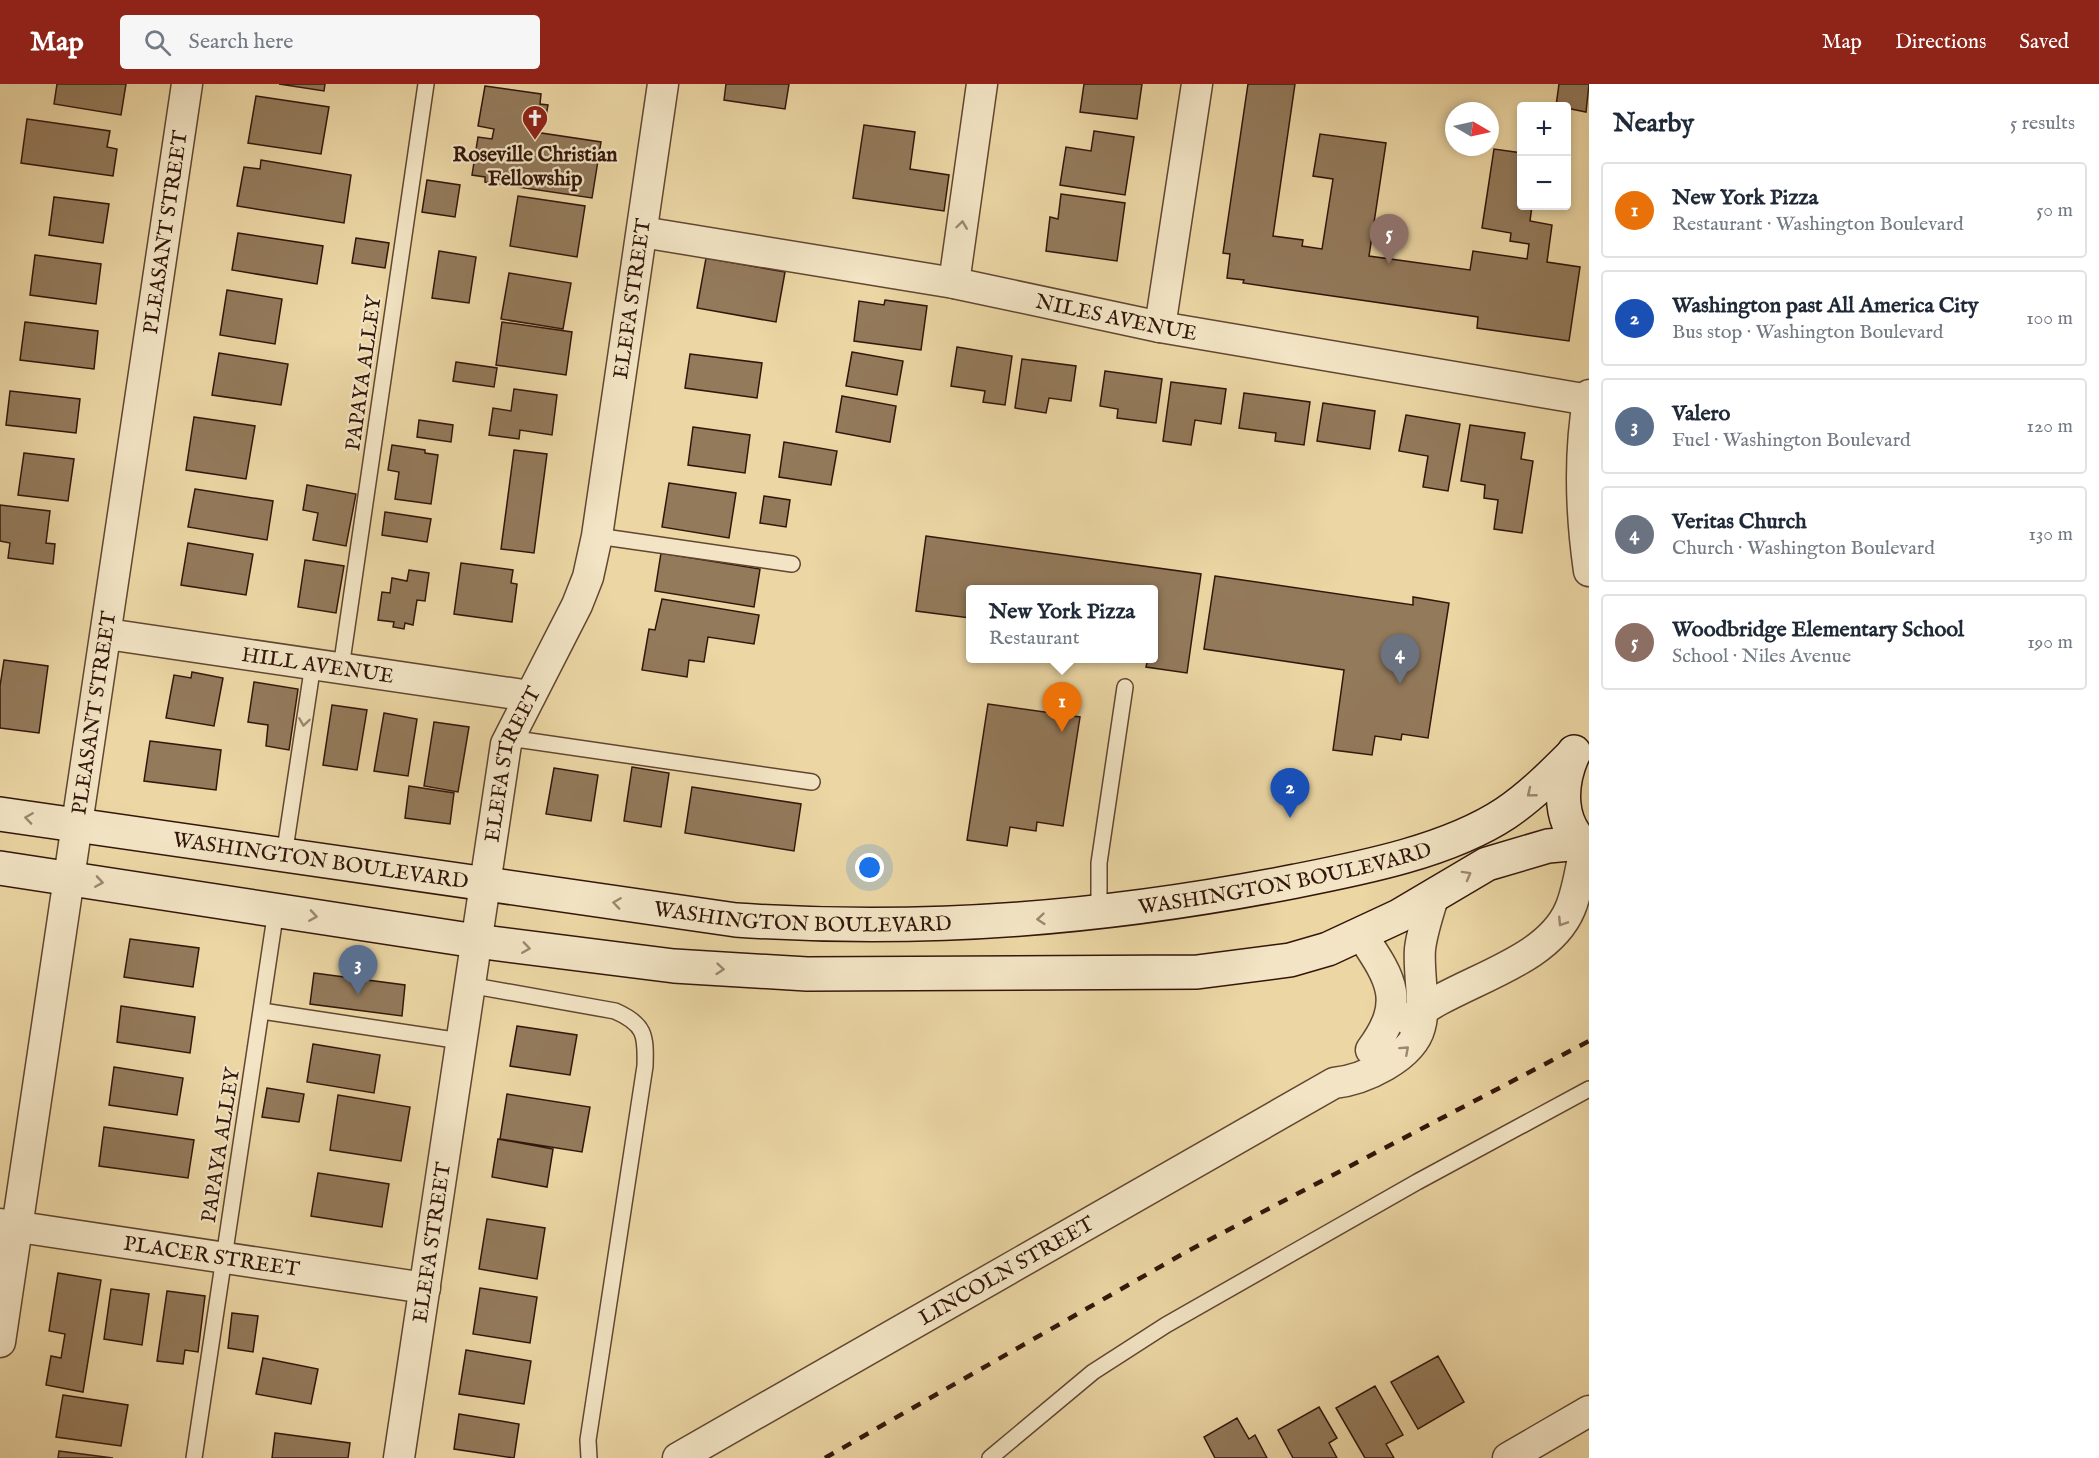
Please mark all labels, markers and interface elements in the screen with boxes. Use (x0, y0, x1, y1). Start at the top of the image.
search box (120, 15, 540, 69)
text: Map (30, 25, 84, 60)
icon: search (141, 26, 174, 59)
text: Search here (189, 28, 293, 56)
text: Map (1822, 29, 1862, 56)
text: Directions (1895, 29, 1986, 56)
text: Saved (2019, 29, 2069, 56)
north arrow (1445, 102, 1499, 156)
map controls (1517, 102, 1571, 210)
button: + (1517, 102, 1571, 156)
church icon: Roseville Christian Fellowship (520, 103, 550, 141)
text: Nearby (1613, 107, 1694, 140)
text: 5 results (2010, 111, 2075, 136)
street label: PLEASANT STREET (138, 128, 195, 336)
place label: Roseville Christian Fellowship (453, 142, 617, 193)
button: − (1517, 156, 1571, 210)
text: New York Pizza (1672, 184, 1818, 212)
text: 1 (1631, 198, 1638, 223)
text: 50 m (2036, 198, 2073, 223)
text: Restaurant · Washington Boulevard (1672, 212, 1964, 237)
pin: 5 (1370, 214, 1408, 264)
street label: ELEFA STREET (608, 216, 658, 381)
one-way arrow (956, 220, 968, 229)
street label: NILES AVENUE (1033, 289, 1199, 348)
street label: PAPAYA ALLEY (340, 292, 389, 453)
text: Washington past All America City (1672, 292, 1979, 320)
text: 2 (1630, 306, 1639, 331)
text: 100 m (2026, 306, 2073, 331)
text: Bus stop · Washington Boulevard (1672, 320, 1944, 345)
text: Valero (1672, 400, 1730, 428)
text: 3 (1631, 414, 1638, 439)
text: 120 m (2027, 414, 2073, 439)
text: Fuel · Washington Boulevard (1672, 428, 1911, 453)
text: Veritas Church (1672, 508, 1807, 536)
text: 4 (1630, 522, 1639, 547)
text: 130 m (2028, 522, 2073, 547)
text: Church · Washington Boulevard (1672, 536, 1935, 561)
popup (966, 585, 1158, 663)
text: New York Pizza (989, 598, 1135, 626)
street label: PLEASANT STREET (67, 609, 124, 817)
text: Woodbridge Elementary School (1672, 616, 1964, 644)
text: Restaurant (989, 626, 1080, 651)
text: 5 (1631, 630, 1638, 655)
text: 190 m (2027, 630, 2073, 655)
pin: 4 (1380, 634, 1420, 684)
street label: HILL AVENUE (240, 642, 395, 691)
text: School · Niles Avenue (1672, 644, 1851, 669)
street label: ELEFA STREET (479, 682, 548, 844)
pin: 1 (1042, 682, 1082, 732)
one-way arrow (298, 716, 311, 726)
pin: 2 (1270, 768, 1310, 818)
one-way arrow (1527, 785, 1538, 796)
one-way arrow (24, 813, 33, 825)
street label: WASHINGTON BOULEVARD (171, 827, 470, 896)
street label: WASHINGTON BOULEVARD (1137, 837, 1435, 922)
your location (855, 853, 884, 882)
one-way arrow (1461, 870, 1471, 882)
one-way arrow (95, 876, 104, 888)
street label: WASHINGTON BOULEVARD (652, 896, 952, 940)
one-way arrow (612, 897, 621, 909)
one-way arrow (308, 909, 318, 921)
one-way arrow (1036, 912, 1046, 925)
one-way arrow (1558, 916, 1570, 926)
one-way arrow (522, 941, 531, 953)
pin: 3 (338, 946, 378, 995)
one-way arrow (716, 963, 725, 976)
one-way arrow (1398, 1046, 1409, 1057)
street label: PAPAYA ALLEY (196, 1064, 247, 1225)
street label: ELEFA STREET (407, 1160, 458, 1325)
street label: LINCOLN STREET (914, 1210, 1100, 1333)
street label: PLACER STREET (122, 1231, 302, 1284)

